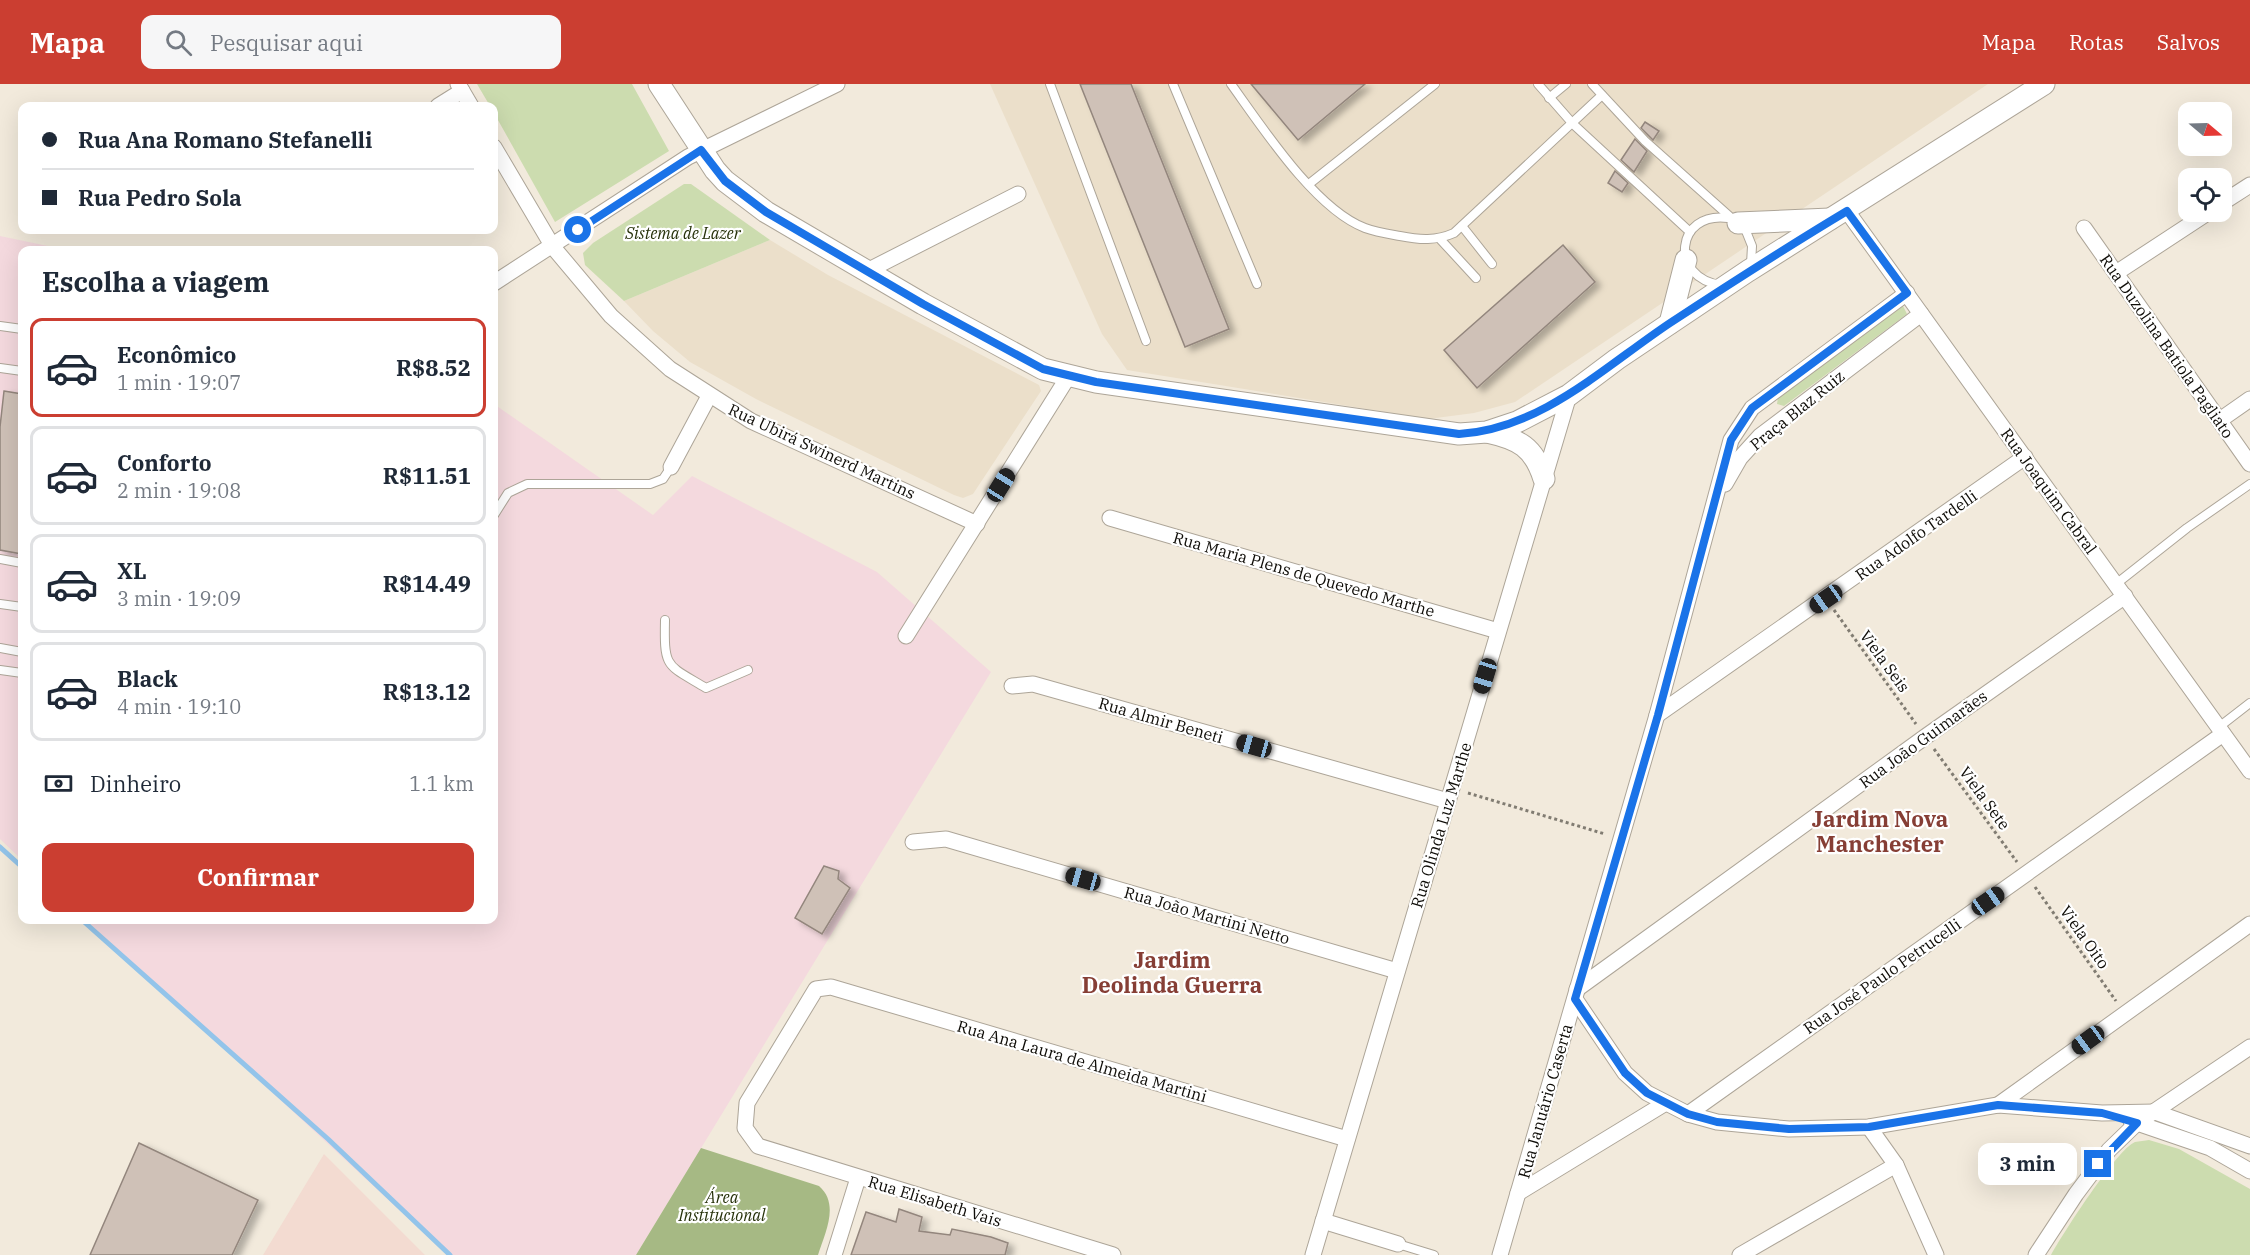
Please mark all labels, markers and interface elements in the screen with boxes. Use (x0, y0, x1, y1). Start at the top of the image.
search box (141, 15, 561, 69)
text: Mapa (30, 24, 105, 61)
icon: search (162, 26, 195, 59)
text: Pesquisar aqui (210, 28, 363, 57)
text: Mapa (1982, 28, 2036, 56)
text: Rotas (2069, 28, 2124, 56)
text: Salvos (2157, 28, 2220, 56)
north arrow (2178, 102, 2232, 156)
map controls (2178, 102, 2232, 222)
text: Rua Ana Romano Stefanelli (78, 125, 372, 154)
button: locate (2178, 168, 2232, 222)
text: Rua Pedro Sola (78, 183, 242, 212)
route start (564, 216, 591, 243)
park label: Sistema de Lazer (624, 223, 742, 243)
street label: Rua Duzolina Batiola Pagliato (2096, 250, 2238, 442)
text: Escolha a viagem (42, 264, 269, 299)
text: Econômico (117, 340, 236, 369)
icon: car (45, 341, 99, 395)
text: R$8.52 (396, 353, 471, 382)
street label: Praça Blaz Ruiz (1746, 366, 1848, 454)
text: 1 min · 19:07 (117, 369, 241, 396)
street label: Rua Ubirá Swinerd Martins (725, 399, 919, 503)
street label: Rua Joaquim Cabral (1997, 424, 2101, 558)
text: Conforto (117, 448, 212, 477)
icon: car (45, 449, 99, 503)
text: R$11.51 (383, 461, 471, 490)
car (984, 465, 1018, 505)
text: 2 min · 19:08 (117, 477, 241, 504)
street label: Rua Adolfo Tardelli (1851, 485, 1981, 585)
street label: Rua Maria Plens de Quevedo Marthe (1171, 527, 1437, 621)
text: XL (117, 556, 147, 585)
icon: car (45, 557, 99, 611)
text: R$14.49 (383, 569, 471, 598)
car (1806, 581, 1846, 617)
text: 3 min · 19:09 (117, 585, 241, 612)
street label: Viela Seis (1856, 626, 1914, 696)
car (1471, 656, 1499, 696)
text: Black (117, 664, 178, 693)
icon: car (45, 665, 99, 719)
text: R$13.12 (383, 677, 471, 706)
street label: Rua João Guimarães (1855, 686, 1991, 792)
text: 4 min · 19:10 (117, 693, 241, 720)
street label: Rua Almir Beneti (1096, 693, 1226, 747)
car (1234, 732, 1274, 760)
street label: Rua Olinda Luz Marthe (1406, 740, 1476, 910)
street label: Viela Sete (1955, 762, 2015, 834)
icon: cash (42, 767, 75, 800)
text: Dinheiro (90, 769, 181, 798)
text: 1.1 km (409, 770, 474, 797)
district label: Jardim Nova Manchester (1812, 804, 1948, 858)
button: Confirmar (42, 843, 474, 912)
car (1063, 865, 1103, 893)
street label: Rua João Martini Netto (1122, 882, 1292, 948)
car (1968, 883, 2008, 919)
street label: Viela Oito (2056, 902, 2114, 972)
street label: Rua José Paulo Petrucelli (1799, 914, 1965, 1038)
district label: Jardim Deolinda Guerra (1082, 945, 1262, 999)
street label: Rua Ana Laura de Almeida Martini (955, 1016, 1209, 1106)
street label: Rua Januário Caserta (1513, 1021, 1577, 1181)
car (2068, 1022, 2108, 1058)
callout: 3 min (1978, 1143, 2077, 1185)
text: 3 min (2000, 1150, 2056, 1177)
route end (2084, 1150, 2111, 1177)
street label: Rua Elisabeth Vais (866, 1171, 1004, 1231)
park label: Área Institucional (678, 1186, 766, 1225)

